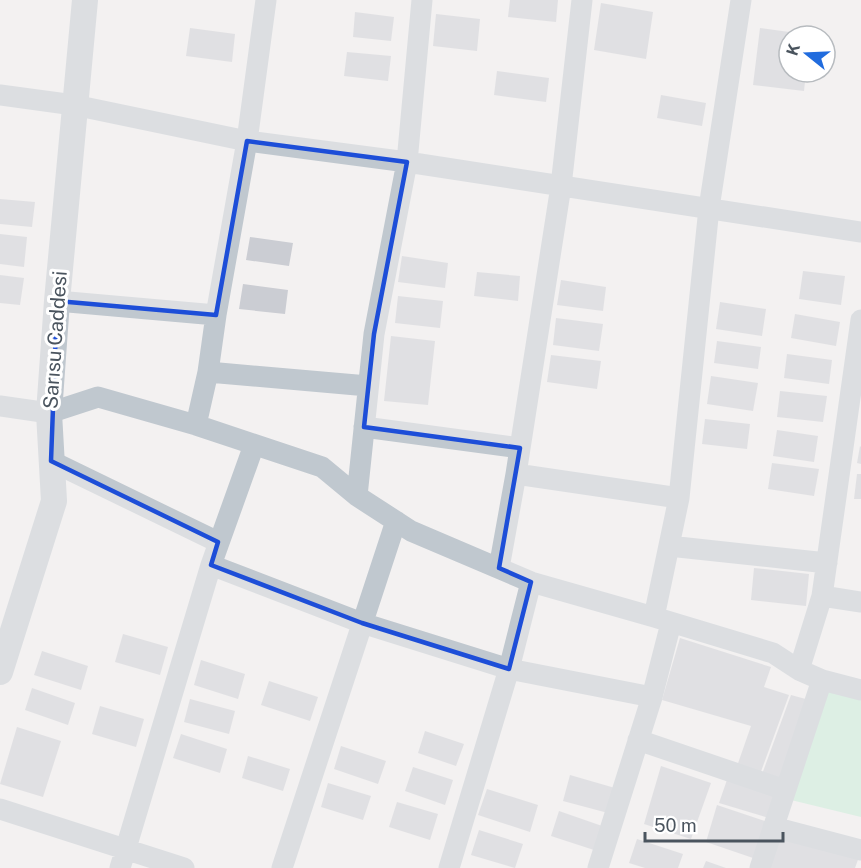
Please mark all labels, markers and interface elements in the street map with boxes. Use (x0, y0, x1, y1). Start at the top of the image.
north arrow (777, 24, 837, 84)
text: K (782, 41, 804, 58)
street label: Sarısu Caddesi (38, 270, 72, 410)
scale bar (645, 805, 783, 843)
text: 50 m (654, 815, 697, 836)

